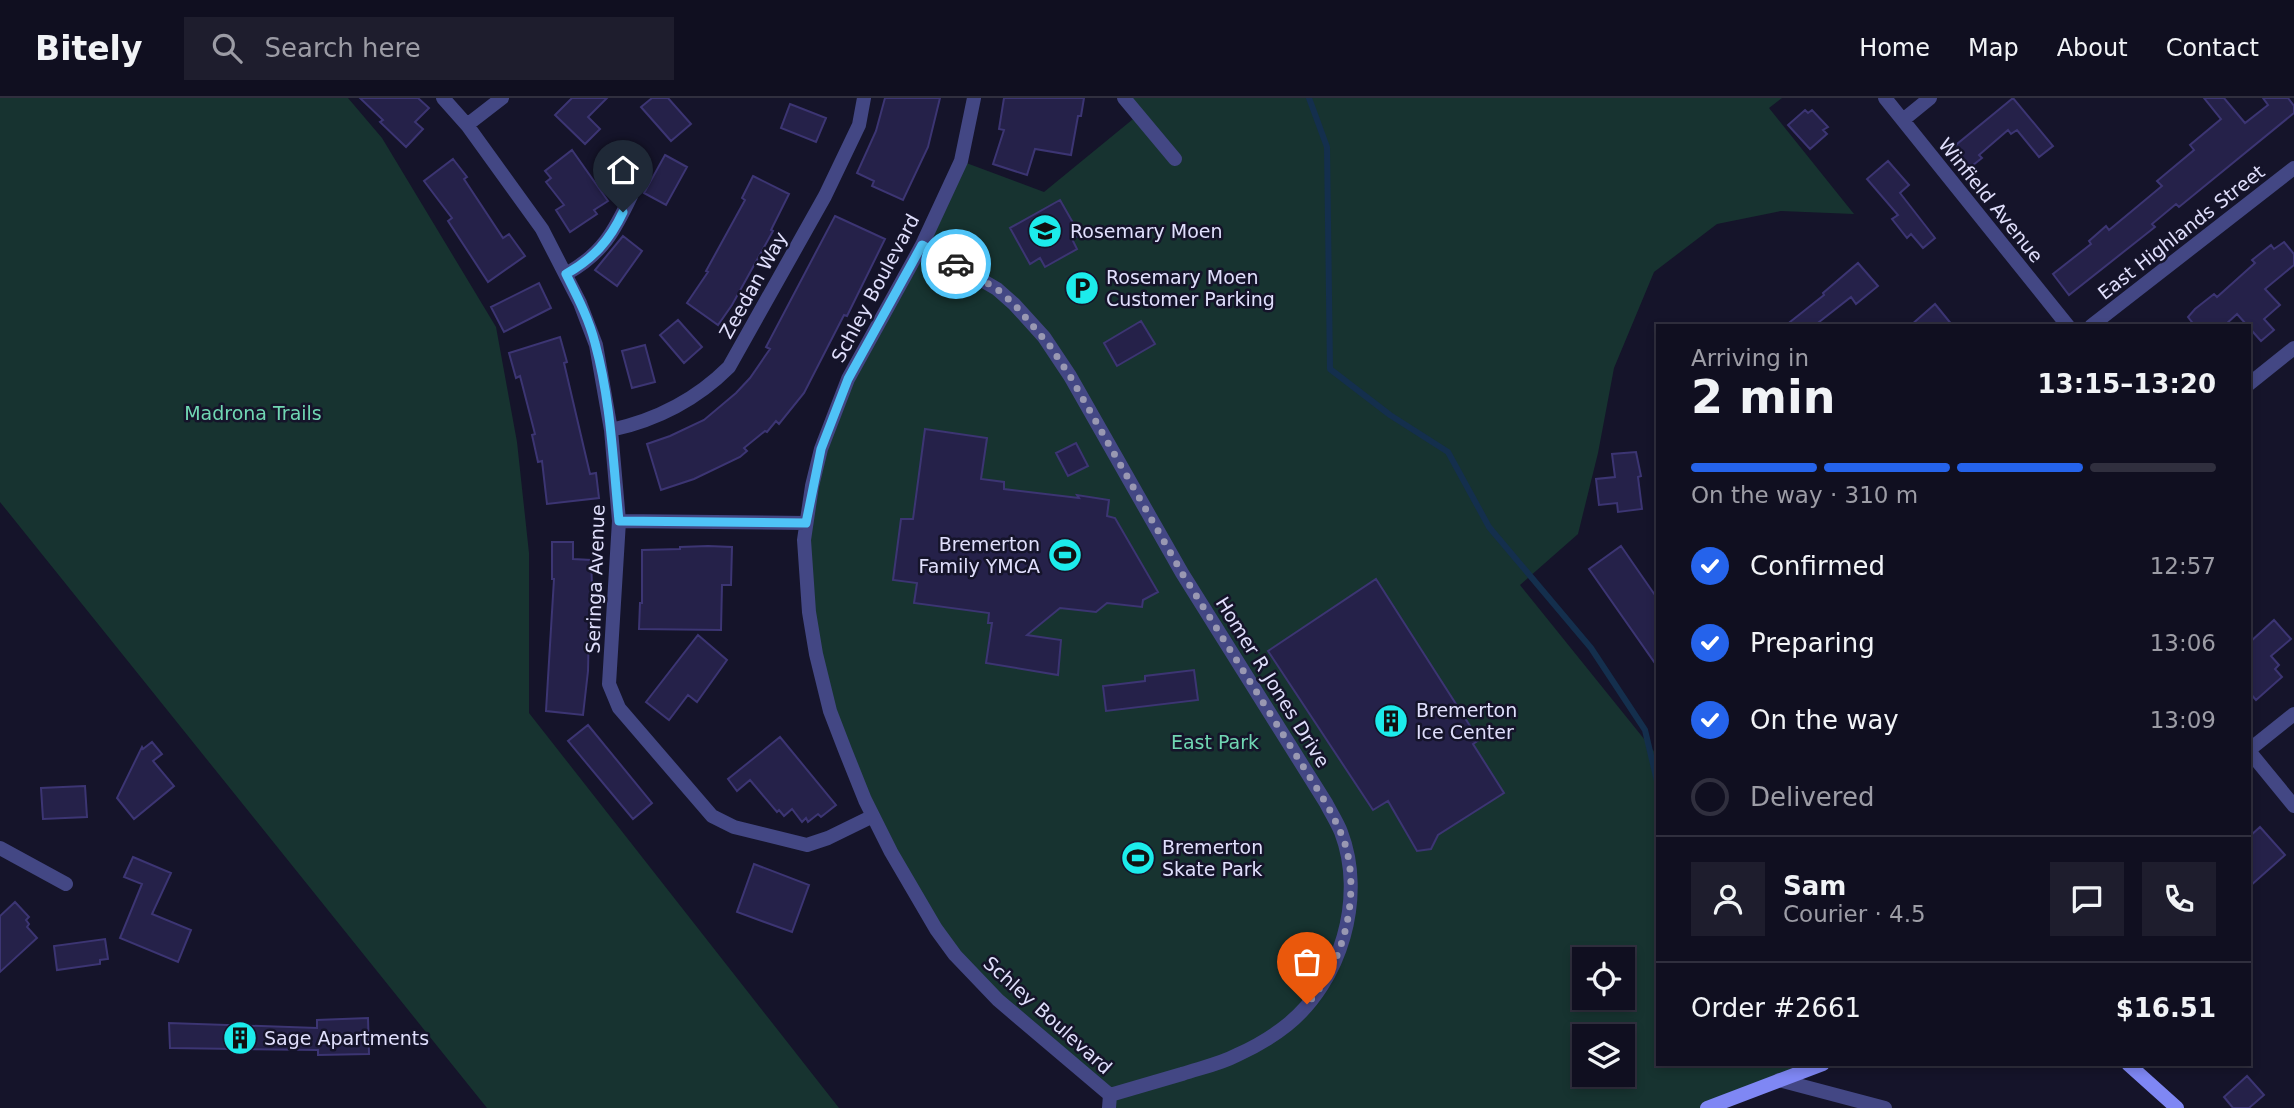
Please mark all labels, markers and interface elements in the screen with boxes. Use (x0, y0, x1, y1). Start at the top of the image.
search box (184, 17, 674, 80)
text: Bitely (35, 29, 142, 68)
icon: search (208, 29, 246, 67)
text: Search here (264, 33, 421, 63)
text: Home (1859, 34, 1930, 62)
text: Map (1968, 34, 2019, 62)
text: About (2057, 34, 2128, 62)
text: Contact (2166, 34, 2259, 62)
street label: Winfield Avenue (1934, 133, 2048, 267)
pin (593, 140, 653, 212)
icon: home (604, 151, 642, 189)
street label: East Highlands Street (2093, 160, 2269, 304)
street label: Schley Boulevard (827, 210, 923, 366)
school or university icon: Rosemary Moen (1026, 212, 1064, 250)
place label: Rosemary Moen (1070, 220, 1223, 242)
street label: Zeedan Way (715, 228, 791, 342)
courier (921, 229, 991, 299)
icon: car (937, 245, 975, 283)
place label: Rosemary Moen Customer Parking (1106, 266, 1275, 310)
parking icon: Rosemary Moen Customer Parking (1063, 269, 1101, 307)
text: Arriving in (1691, 345, 1809, 371)
text: 13:15–13:20 (2037, 369, 2216, 399)
text: 2 min (1691, 370, 1835, 424)
park label: Madrona Trails (184, 402, 322, 424)
text: On the way · 310 m (1691, 482, 1918, 508)
street label: Seringa Avenue (581, 504, 609, 654)
place label: Bremerton Family YMCA (919, 533, 1040, 577)
sports icon: Bremerton Family YMCA (1046, 536, 1084, 574)
icon: check (1691, 547, 1729, 585)
text: Confirmed (1750, 551, 1885, 581)
text: 12:57 (2150, 553, 2216, 579)
street label: Homer R Jones Drive (1212, 593, 1334, 771)
icon: check (1691, 624, 1729, 662)
text: Preparing (1750, 628, 1875, 658)
text: 13:06 (2150, 630, 2216, 656)
place label: Bremerton Ice Center (1416, 699, 1517, 743)
icon: check (1691, 701, 1729, 739)
building icon: Bremerton Ice Center (1372, 702, 1410, 740)
text: On the way (1750, 705, 1899, 735)
text: 13:09 (2150, 707, 2216, 733)
park label: East Park (1171, 731, 1259, 753)
text: Delivered (1750, 782, 1874, 812)
place label: Bremerton Skate Park (1162, 836, 1263, 880)
sports icon: Bremerton Skate Park (1119, 839, 1157, 877)
button: person (1691, 862, 1765, 936)
button: chat (2050, 862, 2124, 936)
button: phone (2142, 862, 2216, 936)
text: Sam (1783, 871, 1846, 901)
text: Courier · 4.5 (1783, 901, 1926, 927)
pin (1277, 932, 1337, 1004)
icon: bag (1288, 943, 1326, 981)
map controls (1572, 947, 1635, 1087)
button: locate (1572, 947, 1635, 1010)
street label: Schley Boulevard (979, 952, 1117, 1078)
text: Order #2661 (1691, 993, 1861, 1023)
text: $16.51 (2116, 993, 2216, 1023)
building icon: Sage Apartments (221, 1019, 259, 1057)
button: layers (1572, 1024, 1635, 1087)
place label: Sage Apartments (264, 1027, 429, 1049)

